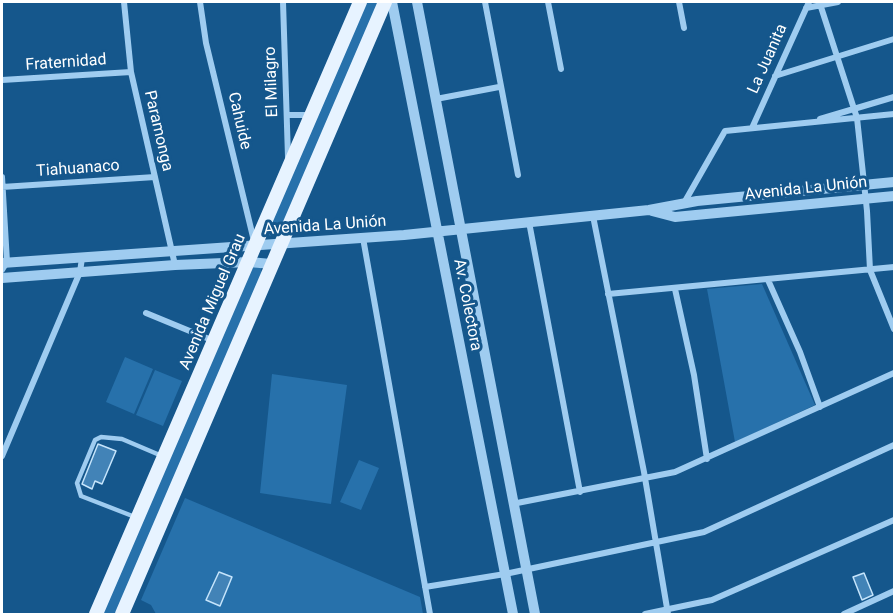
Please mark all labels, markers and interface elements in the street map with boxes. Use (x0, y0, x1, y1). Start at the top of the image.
street label: La Juanita (744, 21, 792, 97)
street label: El Milagro (261, 46, 283, 118)
street label: Fraternidad (25, 51, 107, 75)
street label: Paramonga (139, 89, 177, 173)
street label: Cahuide (223, 91, 255, 151)
street label: Tiahuanaco (36, 157, 120, 181)
street label: Avenida La Unión (744, 173, 868, 205)
street label: Avenida La Unión (263, 212, 387, 240)
street label: Avenida Miguel Grau (176, 231, 250, 373)
street label: Av. Colectora (449, 257, 485, 353)

